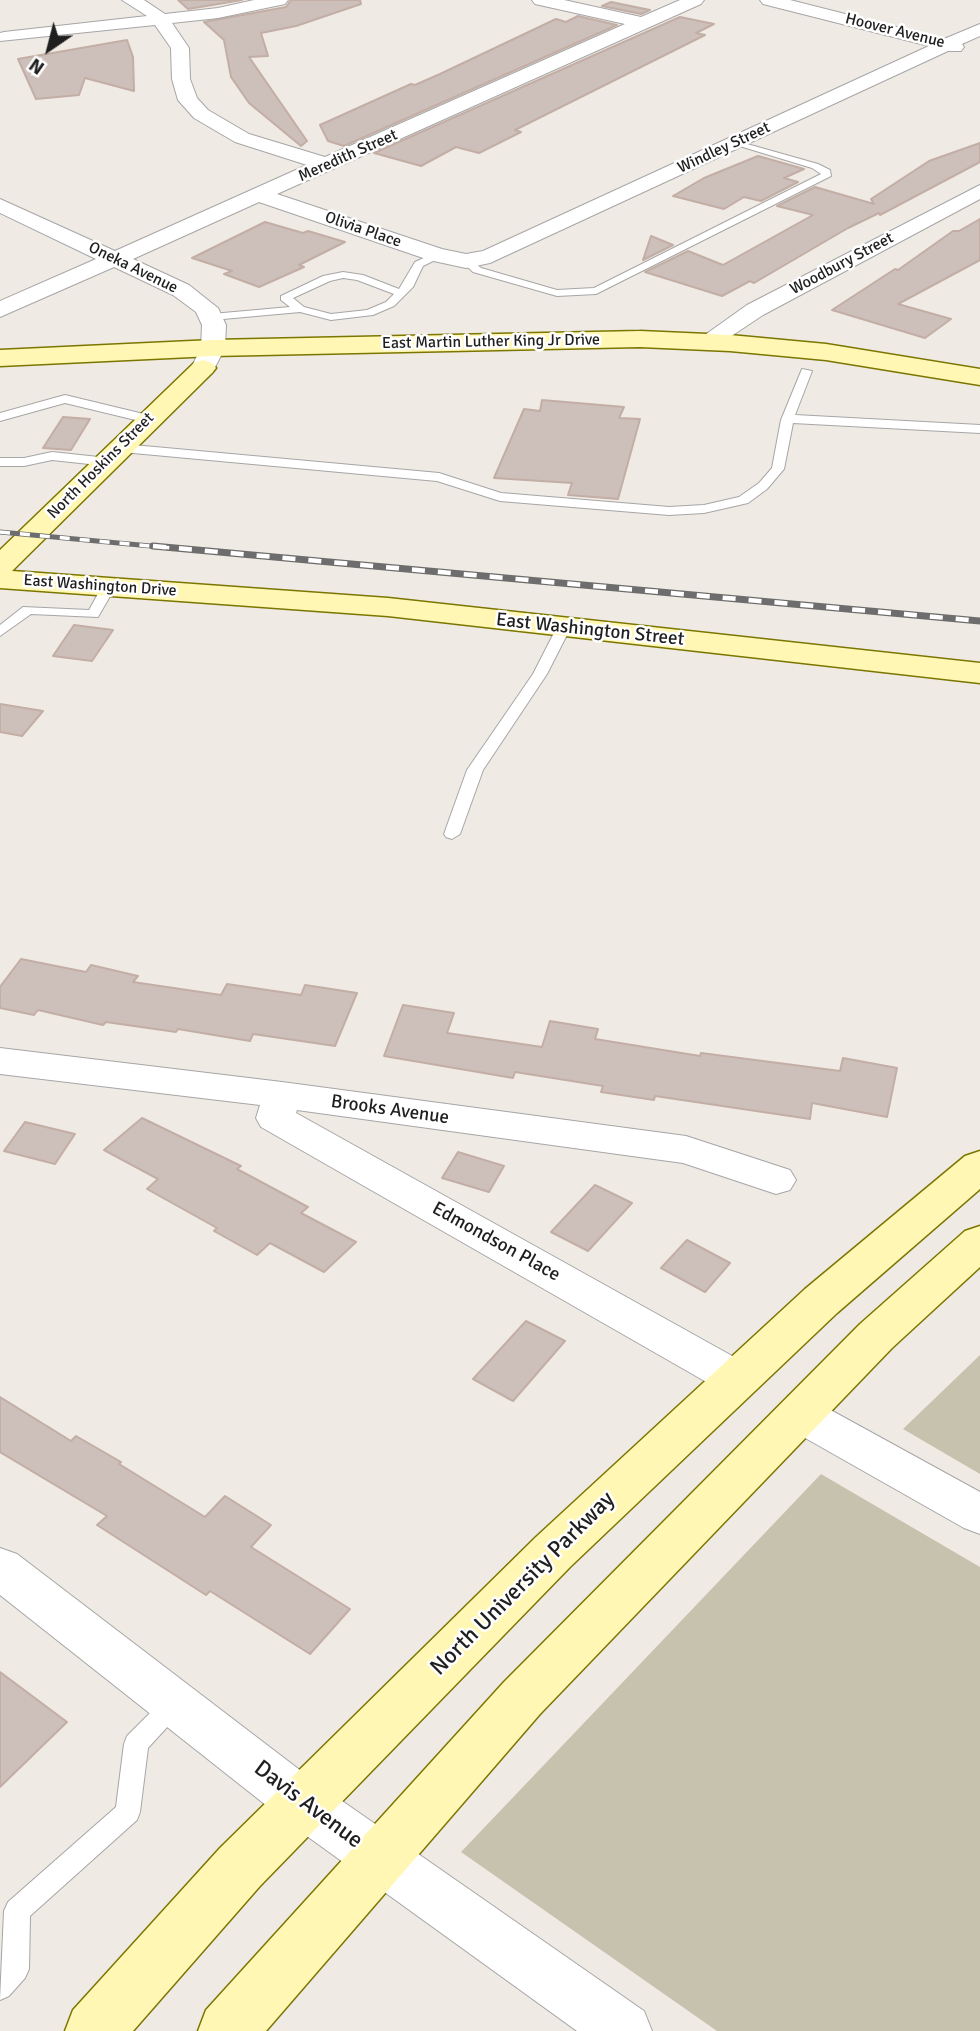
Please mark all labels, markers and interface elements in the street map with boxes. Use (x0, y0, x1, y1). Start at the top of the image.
street label: Hoover Avenue (843, 9, 947, 53)
north arrow (14, 14, 84, 84)
text: N (25, 53, 49, 80)
street label: Windley Street (675, 118, 773, 178)
street label: Meredith Street (295, 126, 401, 186)
street label: Olivia Place (322, 208, 404, 252)
street label: Woodbury Street (787, 229, 897, 299)
street label: Oneka Avenue (85, 238, 181, 298)
street label: East Martin Luther King Jr Drive (382, 330, 600, 354)
street label: North Hoskins Street (44, 409, 158, 523)
street label: East Washington Drive (23, 571, 177, 601)
street label: East Washington Street (495, 609, 685, 651)
street label: Brooks Avenue (329, 1090, 451, 1130)
street label: Edmondson Place (428, 1197, 564, 1287)
street label: North University Parkway (425, 1486, 621, 1682)
street label: Davis Avenue (248, 1755, 368, 1855)

